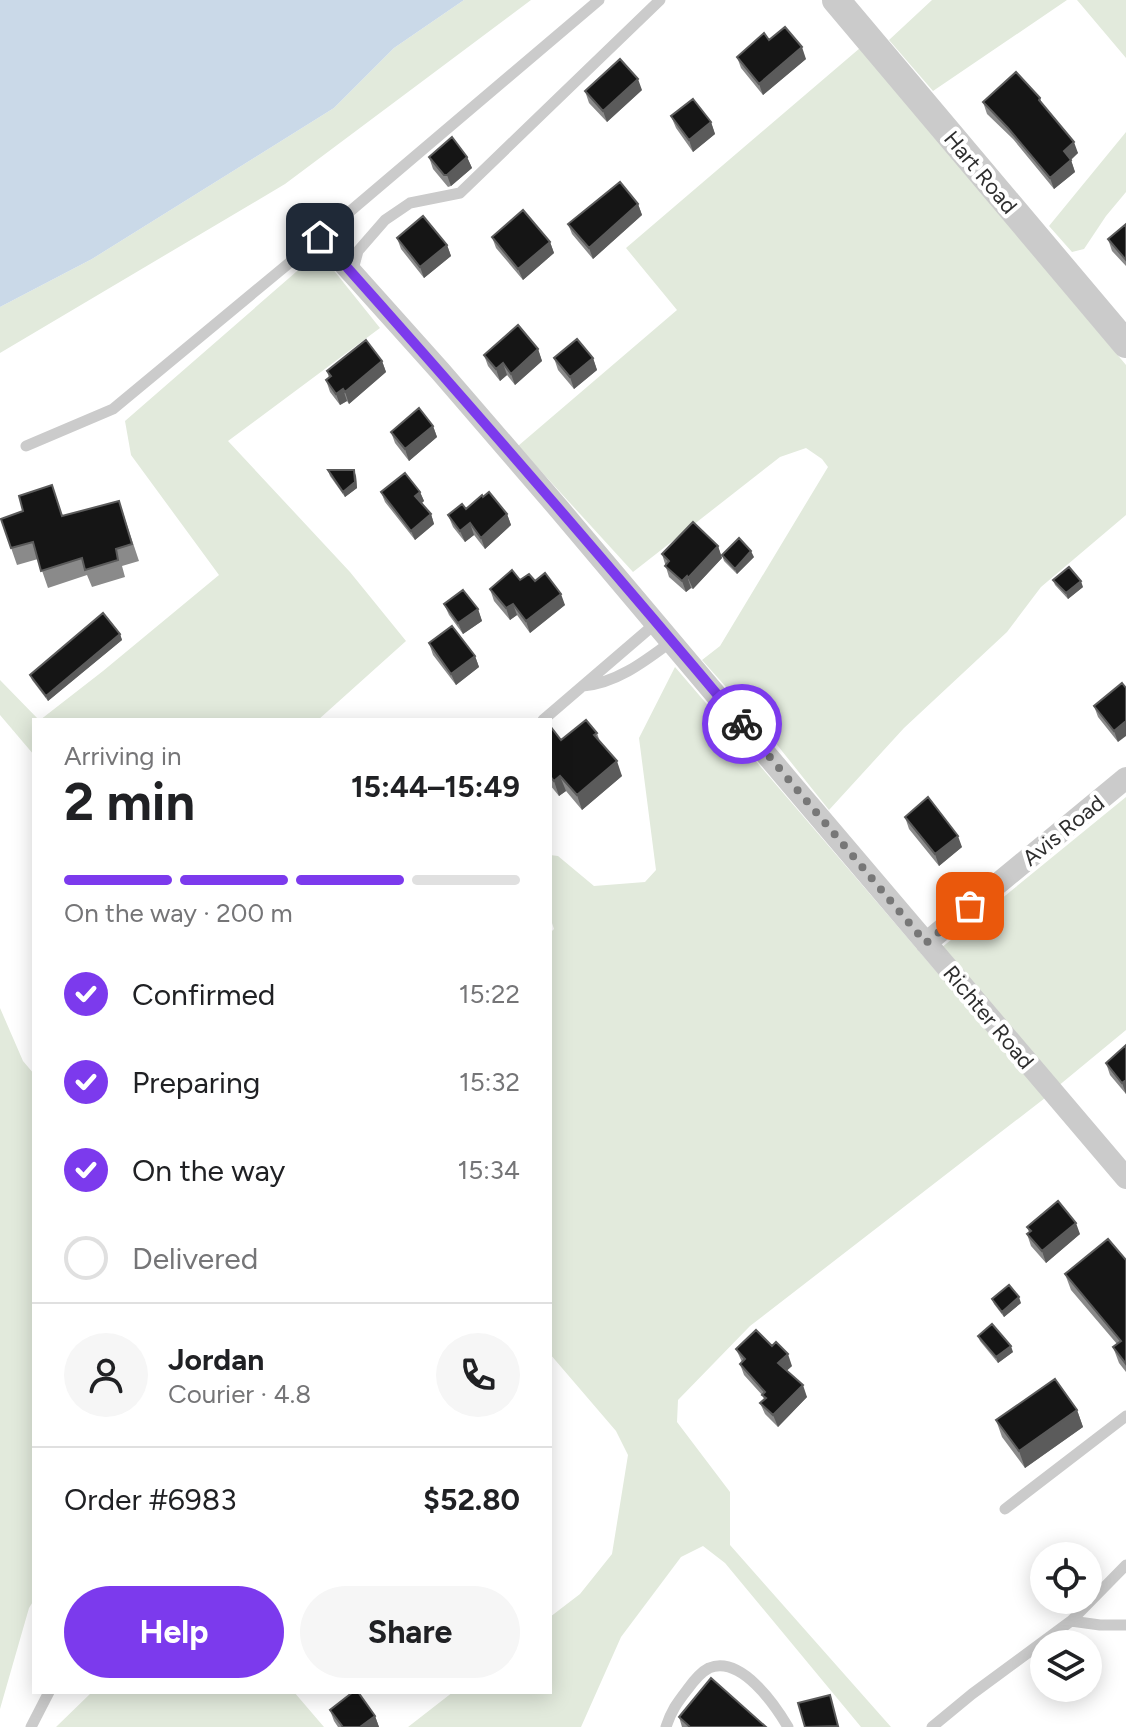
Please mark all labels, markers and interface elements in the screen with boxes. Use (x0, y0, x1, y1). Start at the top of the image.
street label: Hart Road (938, 126, 1023, 219)
pin (286, 203, 354, 271)
icon: home (298, 215, 342, 259)
courier (702, 684, 782, 764)
icon: bike (720, 702, 764, 746)
text: Arriving in (64, 740, 182, 772)
text: 15:44–15:49 (351, 768, 520, 805)
text: 2 min (64, 771, 195, 833)
street label: Avis Road (1017, 789, 1110, 872)
pin (936, 872, 1004, 940)
icon: bag (948, 884, 992, 928)
text: On the way · 200 m (64, 897, 293, 929)
street label: Richter Road (938, 960, 1040, 1075)
icon: check (64, 972, 108, 1016)
text: Confirmed (132, 976, 275, 1013)
text: 15:22 (459, 978, 520, 1010)
icon: check (64, 1060, 108, 1104)
text: Preparing (132, 1064, 260, 1101)
text: 15:32 (459, 1066, 520, 1098)
icon: check (64, 1148, 108, 1192)
text: On the way (132, 1152, 285, 1189)
text: 15:34 (457, 1154, 520, 1186)
text: Delivered (132, 1240, 258, 1277)
button: person (64, 1333, 148, 1417)
button: phone (436, 1333, 520, 1417)
text: Jordan (168, 1341, 264, 1378)
text: Courier · 4.8 (168, 1378, 311, 1410)
text: Order #6983 (64, 1481, 237, 1518)
text: $52.80 (423, 1481, 520, 1518)
map controls (1030, 1542, 1102, 1702)
button: locate (1030, 1542, 1102, 1614)
button: Help (64, 1586, 284, 1678)
button: Share (300, 1586, 520, 1678)
button: layers (1030, 1630, 1102, 1702)

